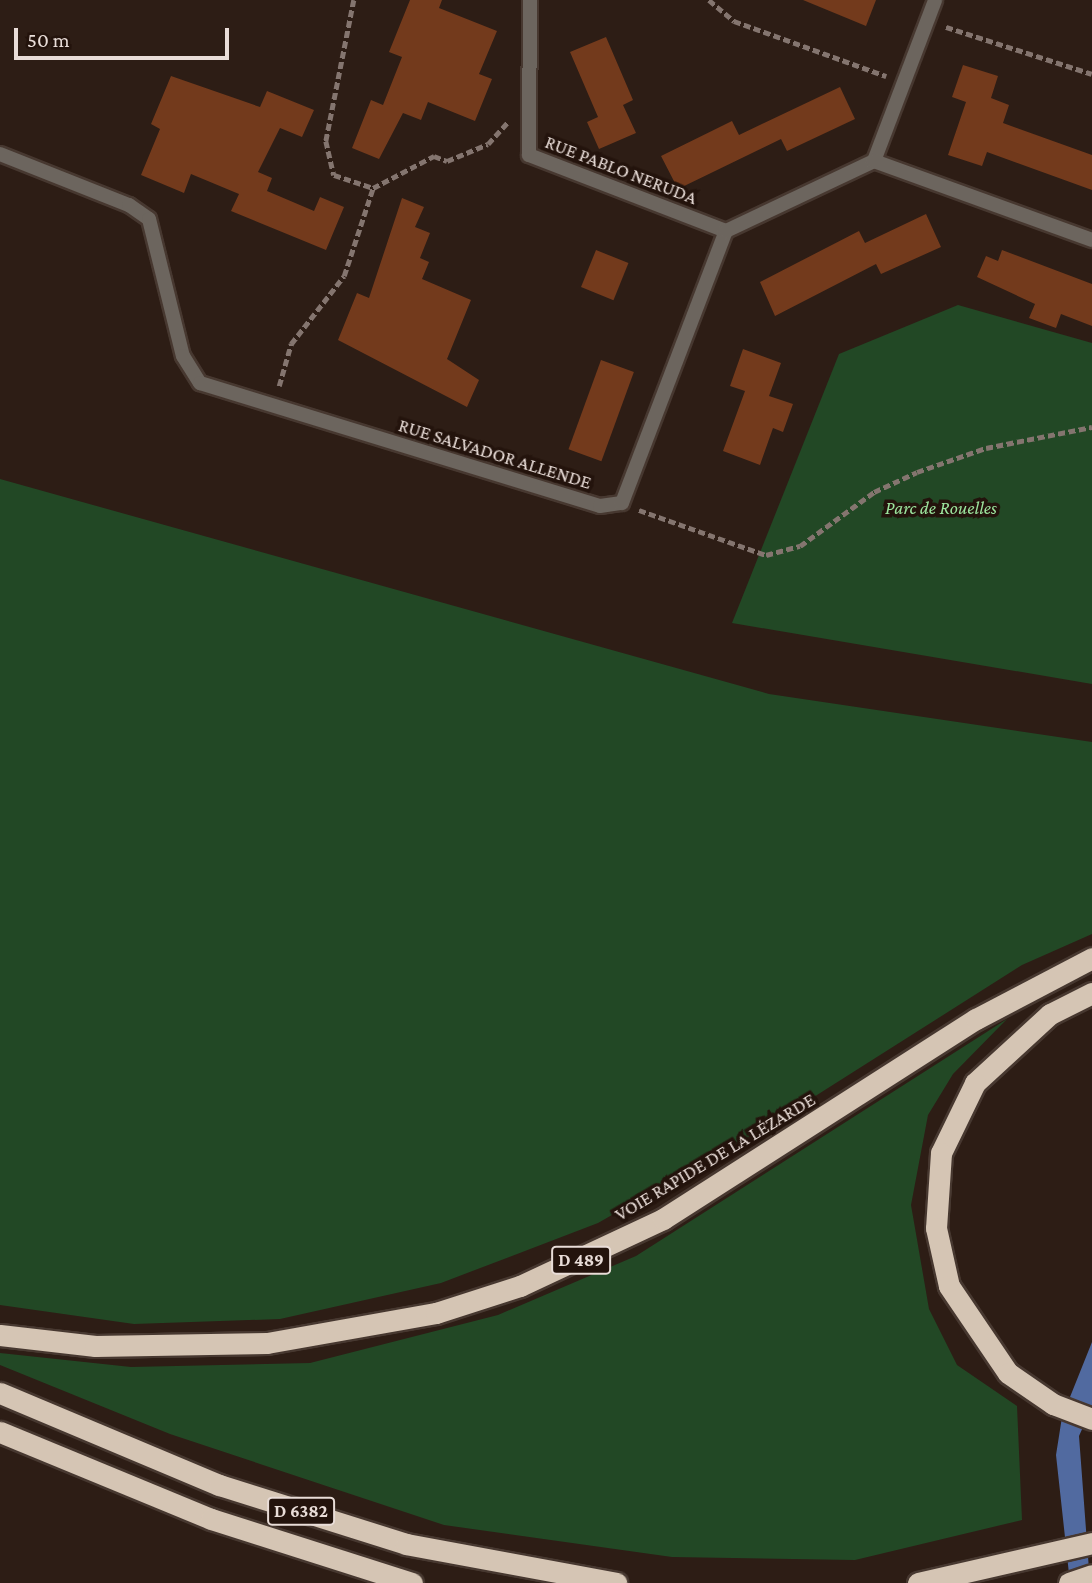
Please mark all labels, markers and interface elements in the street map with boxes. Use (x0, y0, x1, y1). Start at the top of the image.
scale bar (18, 14, 233, 58)
text: 50 m (27, 28, 70, 52)
street label: RUE PABLO NERUDA (542, 131, 700, 209)
street label: RUE SALVADOR ALLENDE (396, 414, 594, 494)
park label: Parc de Rouelles (885, 497, 997, 519)
street label: VOIE RAPIDE DE LA LÉZARDE (611, 1088, 819, 1226)
road number: D 489 (550, 1246, 612, 1274)
road number: D 6382 (266, 1496, 336, 1526)

